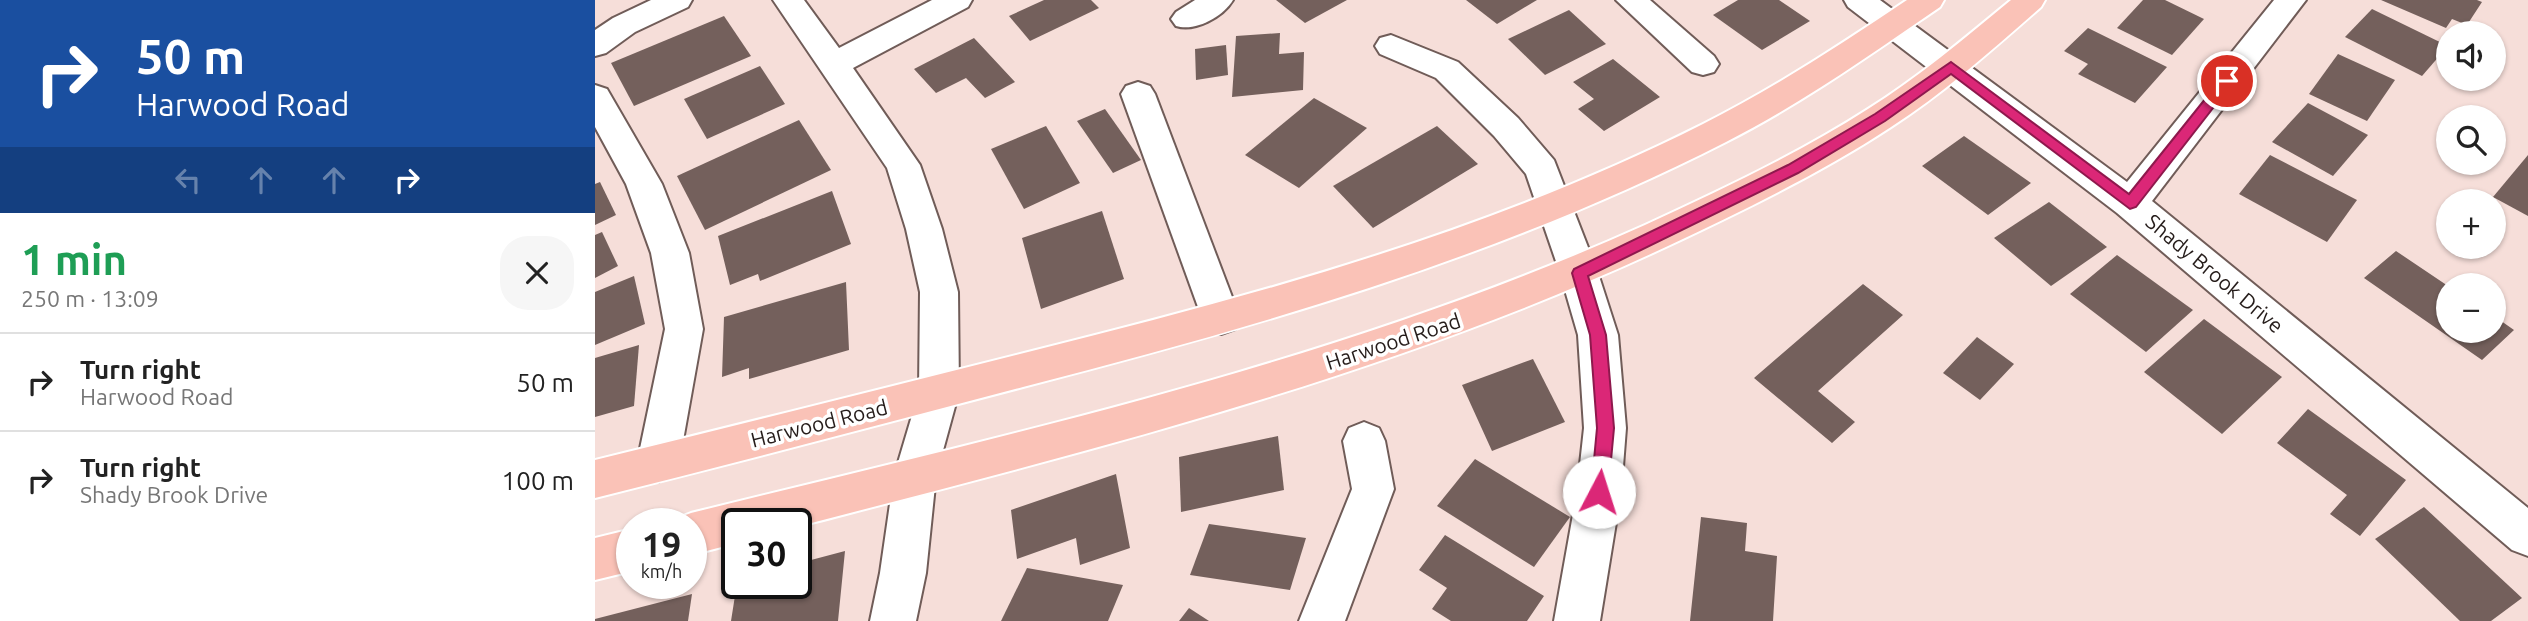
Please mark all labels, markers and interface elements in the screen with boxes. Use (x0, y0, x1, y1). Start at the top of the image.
map controls (2436, 21, 2506, 343)
button: sound (2436, 21, 2506, 91)
icon: right (21, 28, 112, 119)
text: 50 m (136, 28, 245, 83)
pin (2197, 51, 2257, 111)
icon: arrive (2208, 62, 2246, 100)
text: Harwood Road (136, 86, 350, 122)
button: search (2436, 105, 2506, 175)
icon: left (169, 161, 207, 199)
icon: ahead (242, 161, 280, 199)
icon: ahead (315, 161, 353, 199)
icon: right (388, 161, 426, 199)
button: + (2436, 189, 2506, 259)
street label: Shady Brook Drive (2141, 209, 2289, 337)
text: 1 min (21, 236, 127, 283)
button: close (500, 236, 574, 310)
button: − (2436, 273, 2506, 343)
text: 250 m · 13:09 (21, 286, 159, 311)
street label: Harwood Road (1323, 308, 1463, 374)
text: Turn right (80, 355, 201, 384)
icon: right (21, 363, 59, 401)
text: 50 m (516, 368, 574, 397)
text: Harwood Road (80, 384, 234, 409)
street label: Harwood Road (748, 394, 890, 452)
text: Turn right (80, 453, 201, 482)
position arrow (1562, 455, 1636, 529)
icon: right (21, 461, 59, 499)
text: 100 m (502, 466, 574, 495)
text: Shady Brook Drive (80, 482, 268, 507)
speed limit sign: 30 (721, 508, 812, 599)
text: 19 (642, 524, 681, 564)
text: km/h (641, 561, 682, 581)

